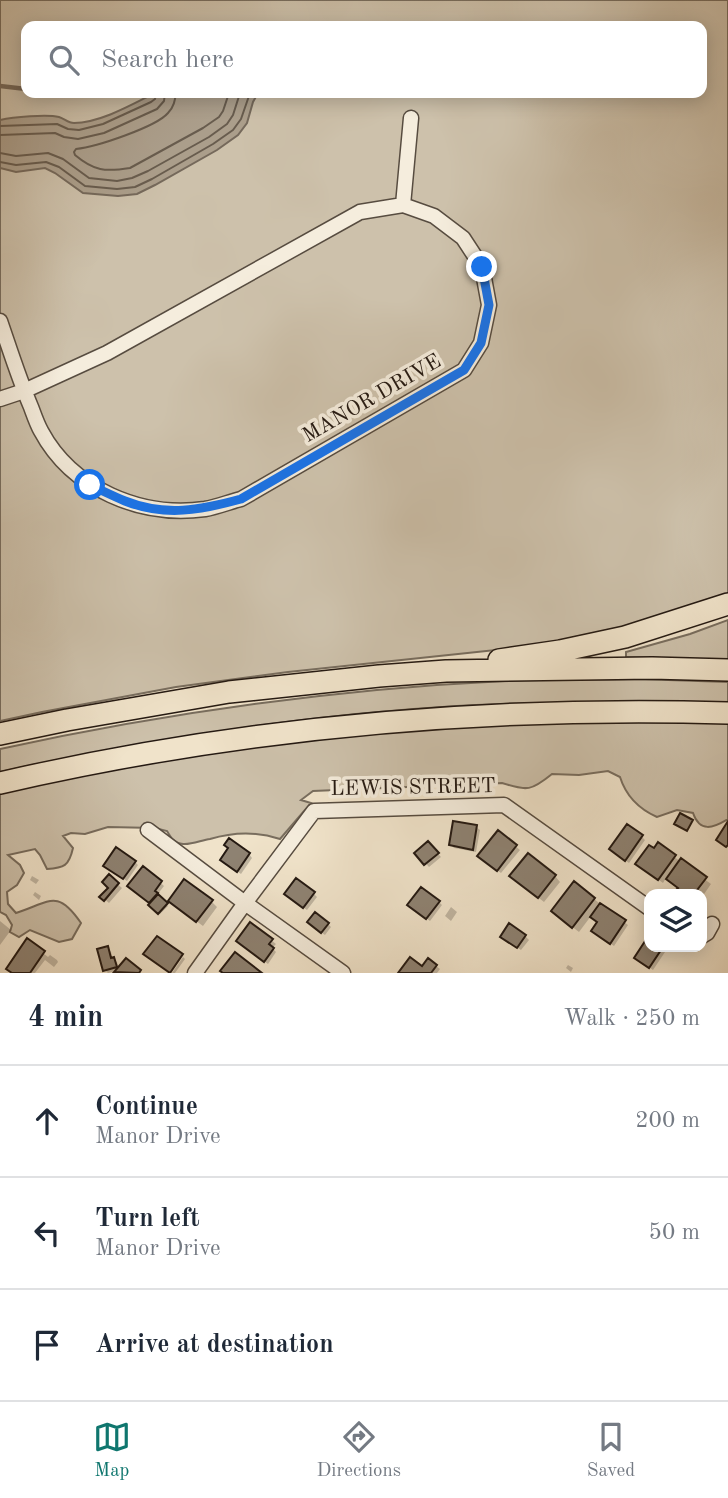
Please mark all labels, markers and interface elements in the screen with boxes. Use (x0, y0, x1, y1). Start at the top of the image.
search box (21, 21, 707, 98)
icon: search (45, 41, 83, 79)
text: Search here (101, 47, 234, 73)
route end (466, 251, 497, 282)
street label: MANOR DRIVE (299, 351, 445, 447)
route start (74, 469, 105, 500)
street label: LEWIS STREET (330, 776, 496, 800)
map controls (644, 889, 707, 952)
button: layers (644, 889, 707, 952)
text: 4 min (28, 1003, 103, 1033)
text: Walk · 250 m (564, 1007, 700, 1030)
text: Continue (95, 1094, 198, 1120)
icon: ahead (28, 1102, 66, 1140)
text: 200 m (635, 1109, 700, 1132)
text: Manor Drive (95, 1125, 221, 1148)
text: Turn left (95, 1206, 200, 1232)
icon: left (28, 1214, 66, 1252)
text: 50 m (649, 1221, 700, 1244)
text: Manor Drive (95, 1237, 221, 1260)
icon: arrive (28, 1326, 66, 1364)
text: Arrive at destination (95, 1332, 334, 1358)
tab: Map (93, 1418, 131, 1483)
tab: Directions (317, 1418, 401, 1483)
tab: Saved (587, 1418, 635, 1483)

